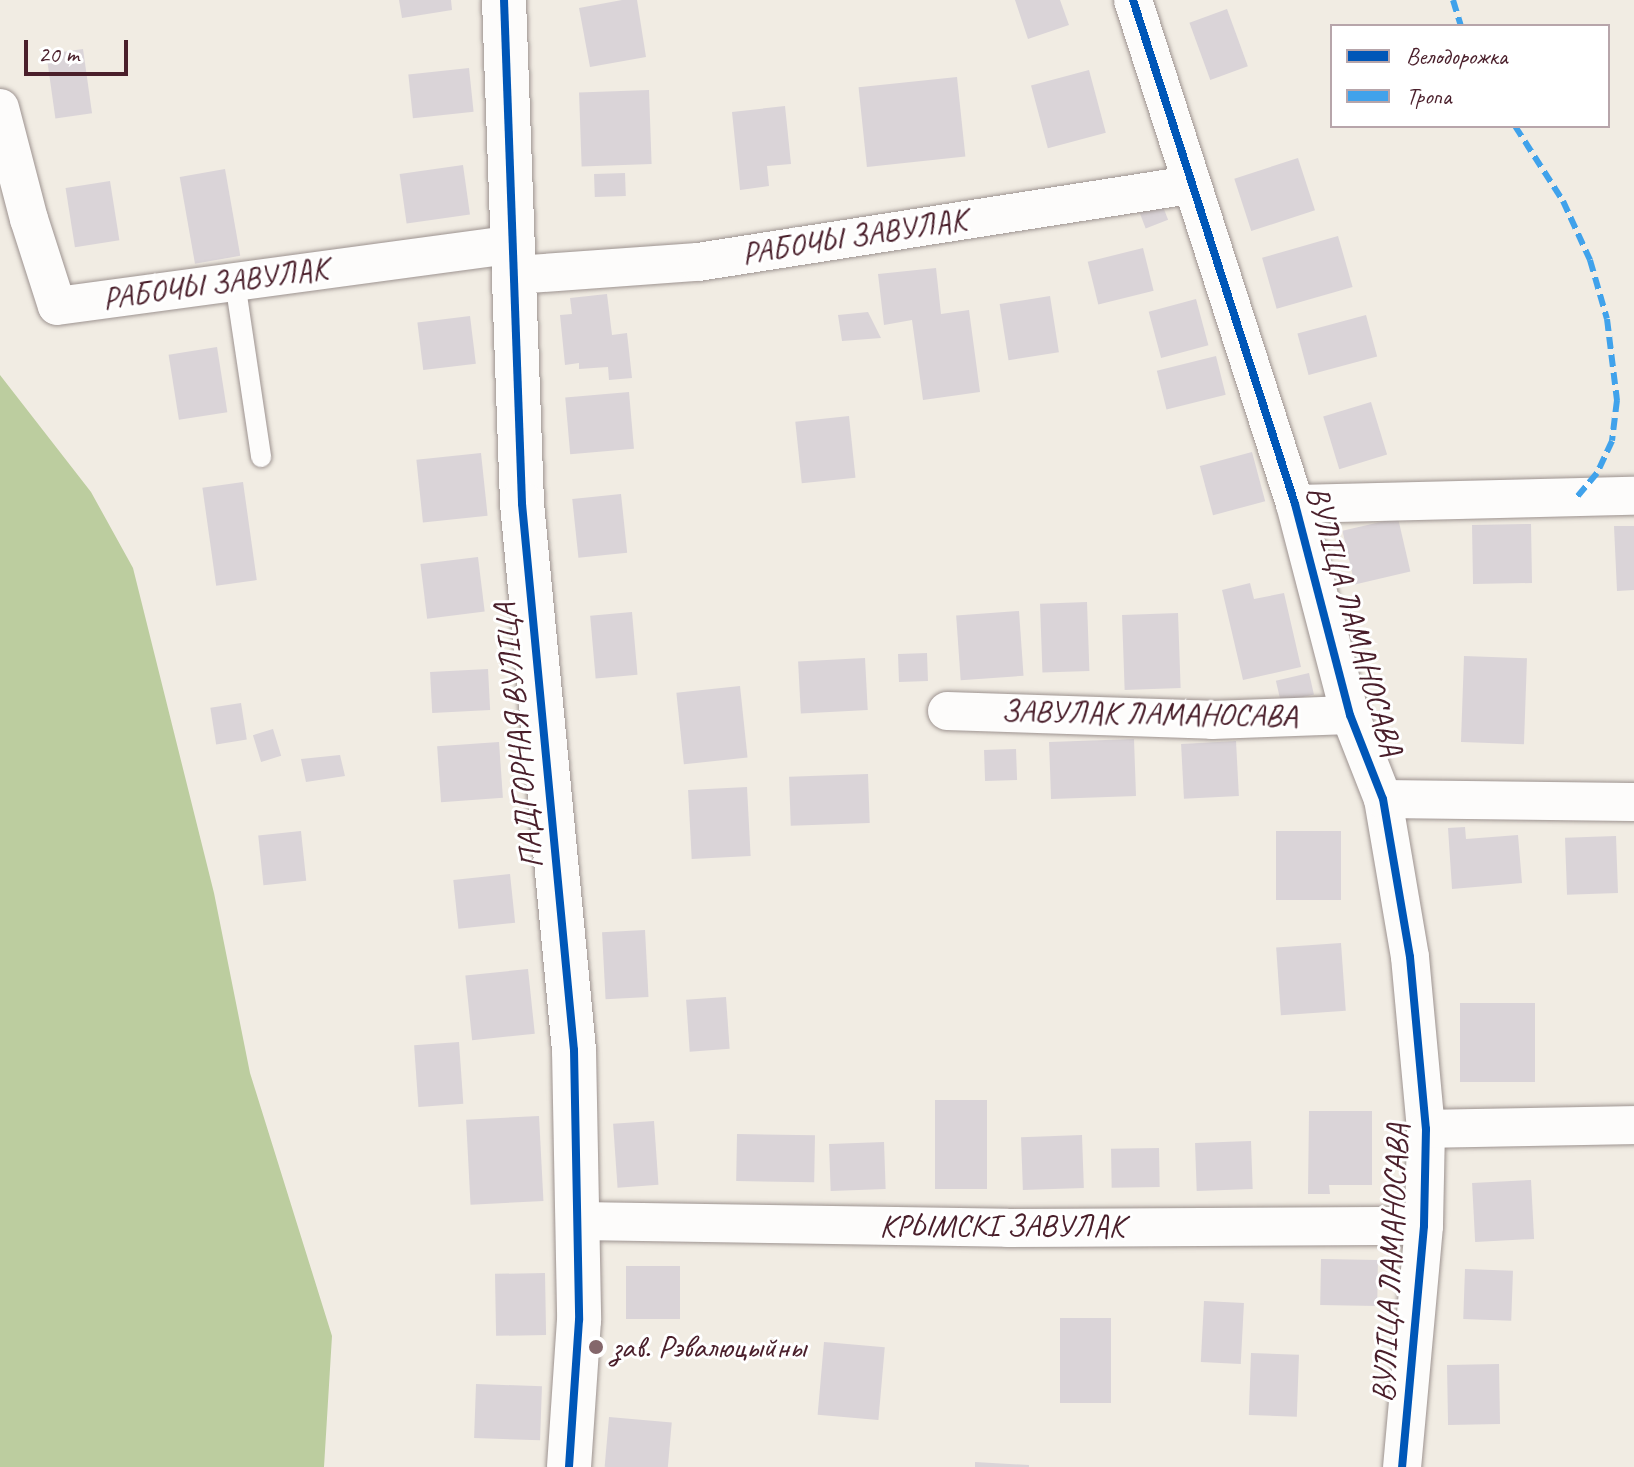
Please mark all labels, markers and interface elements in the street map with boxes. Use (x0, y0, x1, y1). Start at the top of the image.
scale bar (28, 24, 132, 74)
legend (1330, 24, 1610, 128)
text: 20 m (38, 39, 79, 69)
text: Велодорожка (1406, 41, 1507, 71)
text: Тропа (1406, 81, 1451, 111)
street label: РАБОЧЫ ЗАВУЛАК (739, 200, 969, 274)
street label: РАБОЧЫ ЗАВУЛАК (100, 249, 330, 319)
street label: ВУЛІЦА ЛАМАНОСАВА (1297, 482, 1411, 760)
street label: ПАДГОРНАЯ ВУЛІЦА (486, 603, 552, 869)
street label: ЗАВУЛАК ЛАМАНОСАВА (1001, 692, 1297, 736)
street label: ВУЛІЦА ЛАМАНОСАВА (1365, 1123, 1417, 1403)
street label: КРЫМСКІ ЗАВУЛАК (880, 1207, 1124, 1245)
place label: зав. Рэвалюцыйны (612, 1328, 806, 1366)
marker: зав. Рэвалюцыйны (587, 1338, 605, 1356)

